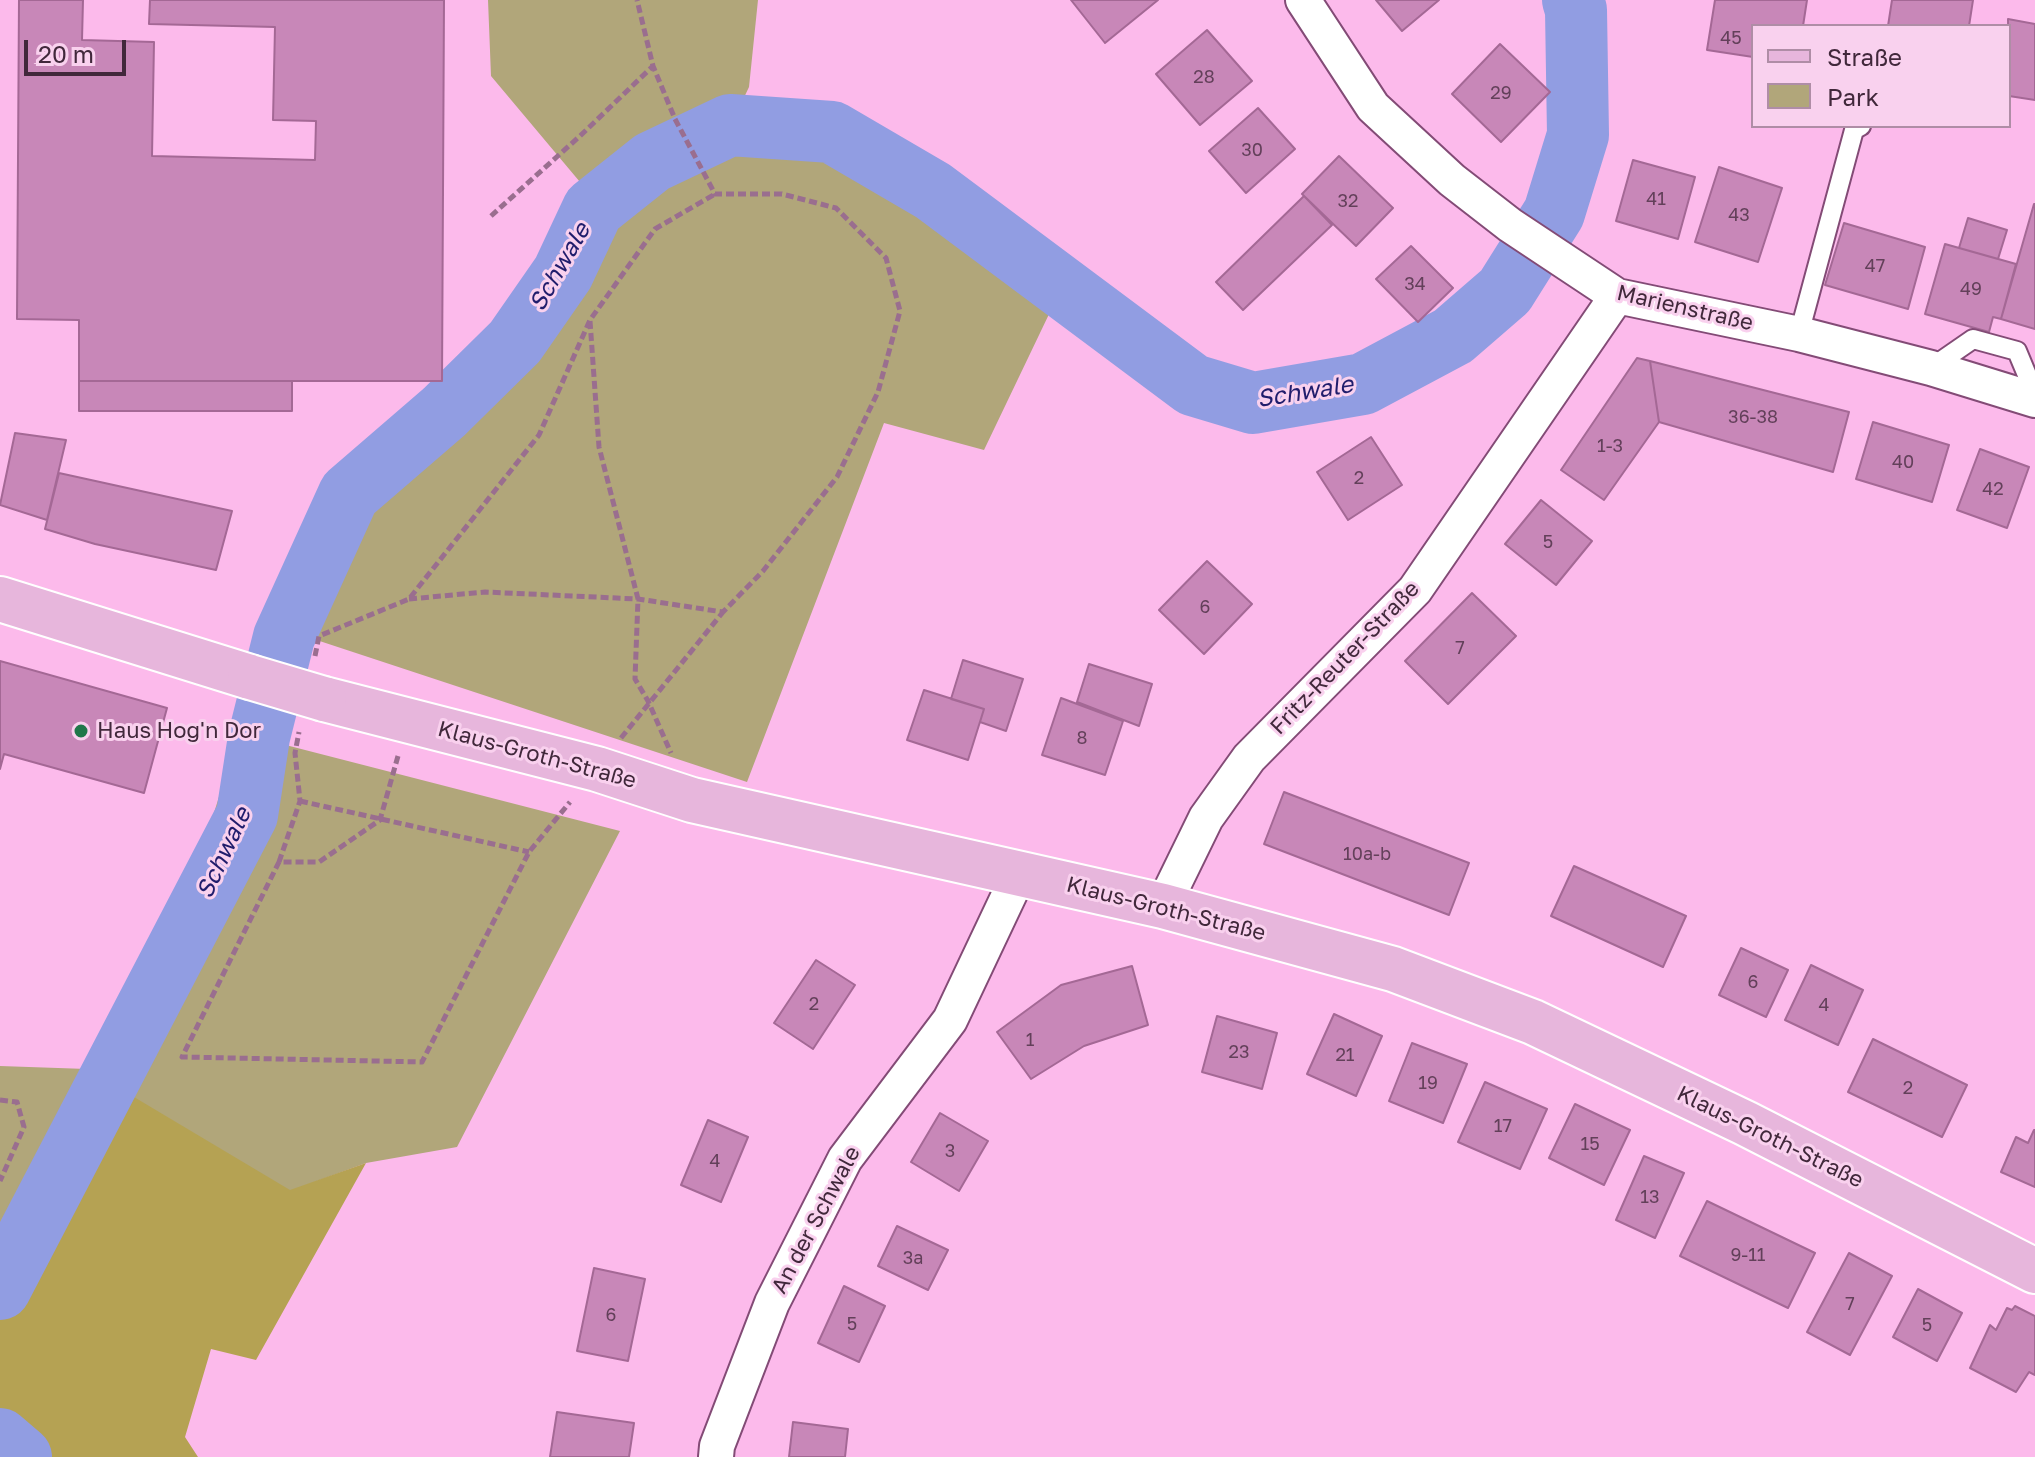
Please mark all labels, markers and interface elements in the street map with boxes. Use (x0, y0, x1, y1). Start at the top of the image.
scale bar (28, 24, 130, 74)
legend (1751, 24, 2011, 128)
house number: 45 (1720, 27, 1742, 49)
text: 20 m (38, 39, 94, 68)
text: Straße (1827, 42, 1902, 71)
house number: 28 (1193, 66, 1215, 88)
house number: 29 (1490, 82, 1512, 104)
text: Park (1827, 82, 1879, 111)
house number: 30 (1241, 139, 1263, 161)
house number: 41 (1646, 188, 1666, 210)
house number: 32 (1338, 190, 1358, 212)
house number: 43 (1728, 204, 1750, 226)
water label: Schwale (523, 218, 597, 316)
house number: 47 (1865, 255, 1885, 277)
house number: 34 (1404, 273, 1426, 295)
house number: 49 (1960, 278, 1982, 300)
street label: Marienstraße (1614, 280, 1756, 336)
water label: Schwale (1255, 370, 1355, 414)
house number: 36-38 (1728, 406, 1778, 428)
house number: 1-3 (1597, 435, 1623, 457)
house number: 40 (1892, 451, 1914, 473)
house number: 2 (1354, 467, 1364, 489)
house number: 42 (1982, 478, 2004, 500)
house number: 5 (1543, 531, 1553, 553)
street label: Fritz-Reuter-Straße (1265, 576, 1425, 740)
house number: 6 (1200, 596, 1210, 618)
house number: 7 (1455, 637, 1465, 659)
street label: Klaus-Groth-Straße (435, 716, 639, 794)
place label: Haus Hog'n Dor (97, 718, 261, 744)
marker: Haus Hog'n Dor (72, 722, 90, 740)
house number: 8 (1077, 727, 1087, 749)
water label: Schwale (190, 803, 258, 903)
house number: 10a-b (1343, 843, 1391, 865)
street label: Klaus-Groth-Straße (1064, 871, 1268, 947)
house number: 6 (1748, 971, 1758, 993)
house number: 2 (809, 993, 819, 1015)
house number: 4 (1819, 994, 1829, 1016)
house number: 1 (1026, 1029, 1034, 1051)
house number: 23 (1229, 1041, 1249, 1063)
house number: 21 (1335, 1044, 1355, 1066)
house number: 19 (1418, 1072, 1438, 1094)
house number: 2 (1903, 1077, 1913, 1099)
street label: Klaus-Groth-Straße (1672, 1080, 1868, 1194)
house number: 17 (1494, 1115, 1512, 1137)
house number: 15 (1580, 1133, 1600, 1155)
house number: 3 (945, 1140, 955, 1162)
street label: An der Schwale (766, 1142, 866, 1298)
house number: 4 (710, 1150, 720, 1172)
house number: 13 (1640, 1186, 1660, 1208)
house number: 9-11 (1730, 1244, 1766, 1266)
house number: 3a (903, 1247, 923, 1269)
house number: 7 (1845, 1293, 1855, 1315)
house number: 6 (606, 1304, 616, 1326)
house number: 5 (847, 1313, 857, 1335)
house number: 5 (1922, 1314, 1932, 1336)

